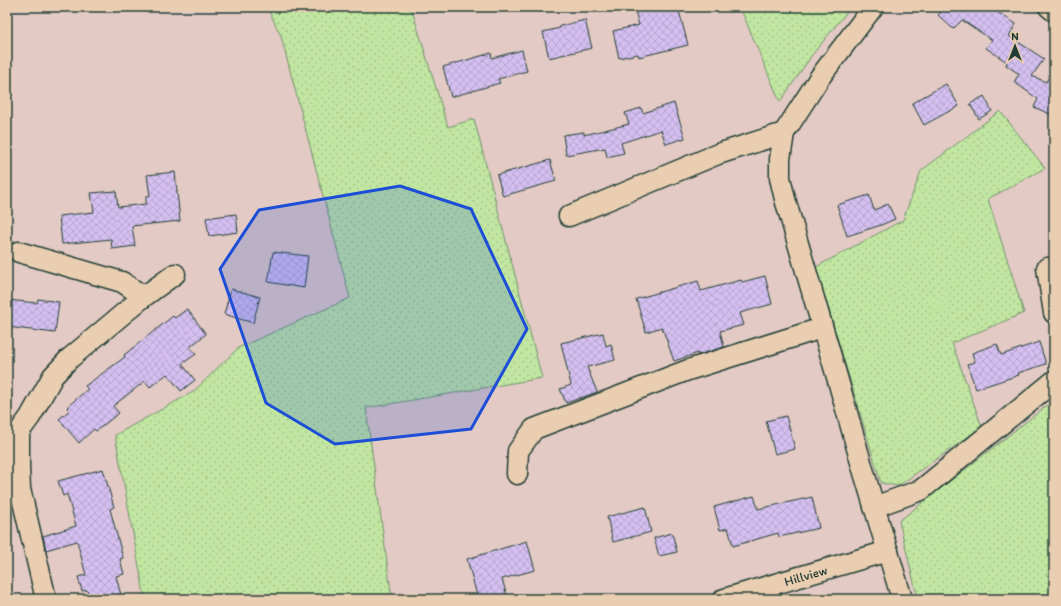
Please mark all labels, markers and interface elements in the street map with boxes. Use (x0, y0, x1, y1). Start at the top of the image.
north arrow (995, 26, 1035, 66)
text: N (1011, 30, 1019, 43)
street label: Hillview (782, 562, 829, 589)

